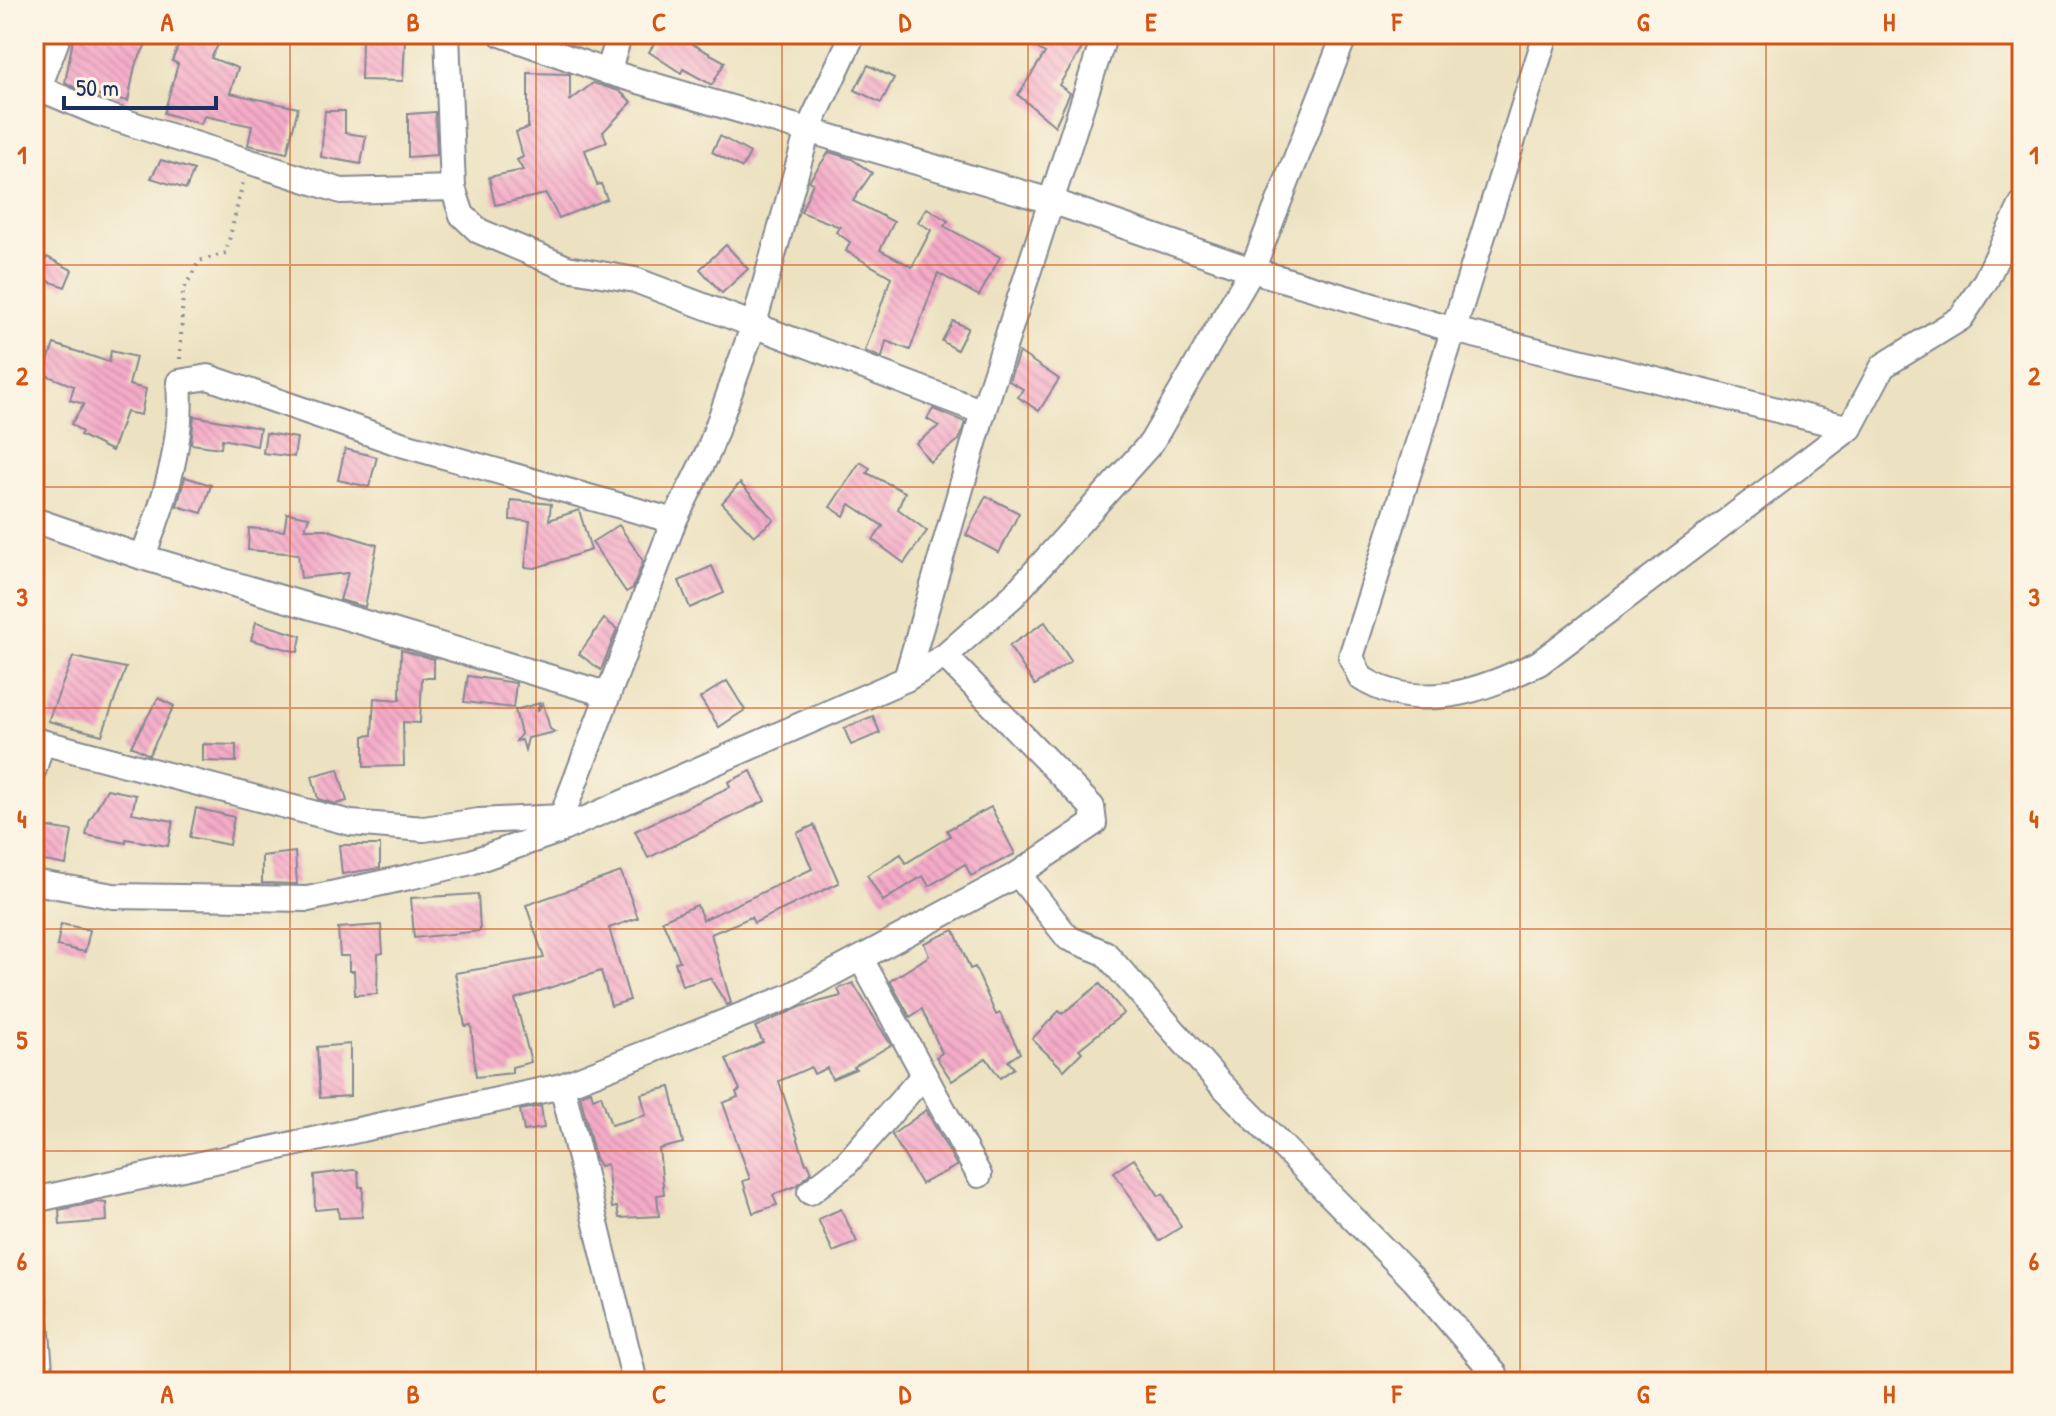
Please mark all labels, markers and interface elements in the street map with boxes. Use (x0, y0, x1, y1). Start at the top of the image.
text: A (161, 4, 174, 39)
text: B (406, 4, 420, 39)
text: C (652, 4, 666, 39)
text: D (899, 4, 912, 39)
text: E (1145, 4, 1157, 39)
text: F (1391, 4, 1403, 39)
text: G (1637, 4, 1650, 39)
text: H (1883, 4, 1895, 39)
scale bar (64, 60, 216, 110)
text: 50 m (76, 71, 119, 103)
text: 1 (17, 137, 27, 172)
text: 1 (2029, 137, 2039, 172)
text: 2 (16, 358, 29, 393)
text: 2 (2028, 358, 2041, 393)
text: 3 (16, 579, 28, 614)
text: 3 (2028, 579, 2040, 614)
text: 4 (17, 801, 27, 836)
text: 4 (2029, 801, 2039, 836)
text: 5 (17, 1022, 28, 1057)
text: 5 (2029, 1022, 2040, 1057)
text: 6 (17, 1243, 28, 1278)
text: 6 (2029, 1243, 2040, 1278)
text: A (161, 1376, 174, 1411)
text: B (406, 1376, 420, 1411)
text: C (652, 1376, 666, 1411)
text: D (899, 1376, 912, 1411)
text: E (1145, 1376, 1157, 1411)
text: F (1391, 1376, 1403, 1411)
text: G (1637, 1376, 1650, 1411)
text: H (1883, 1376, 1895, 1411)

